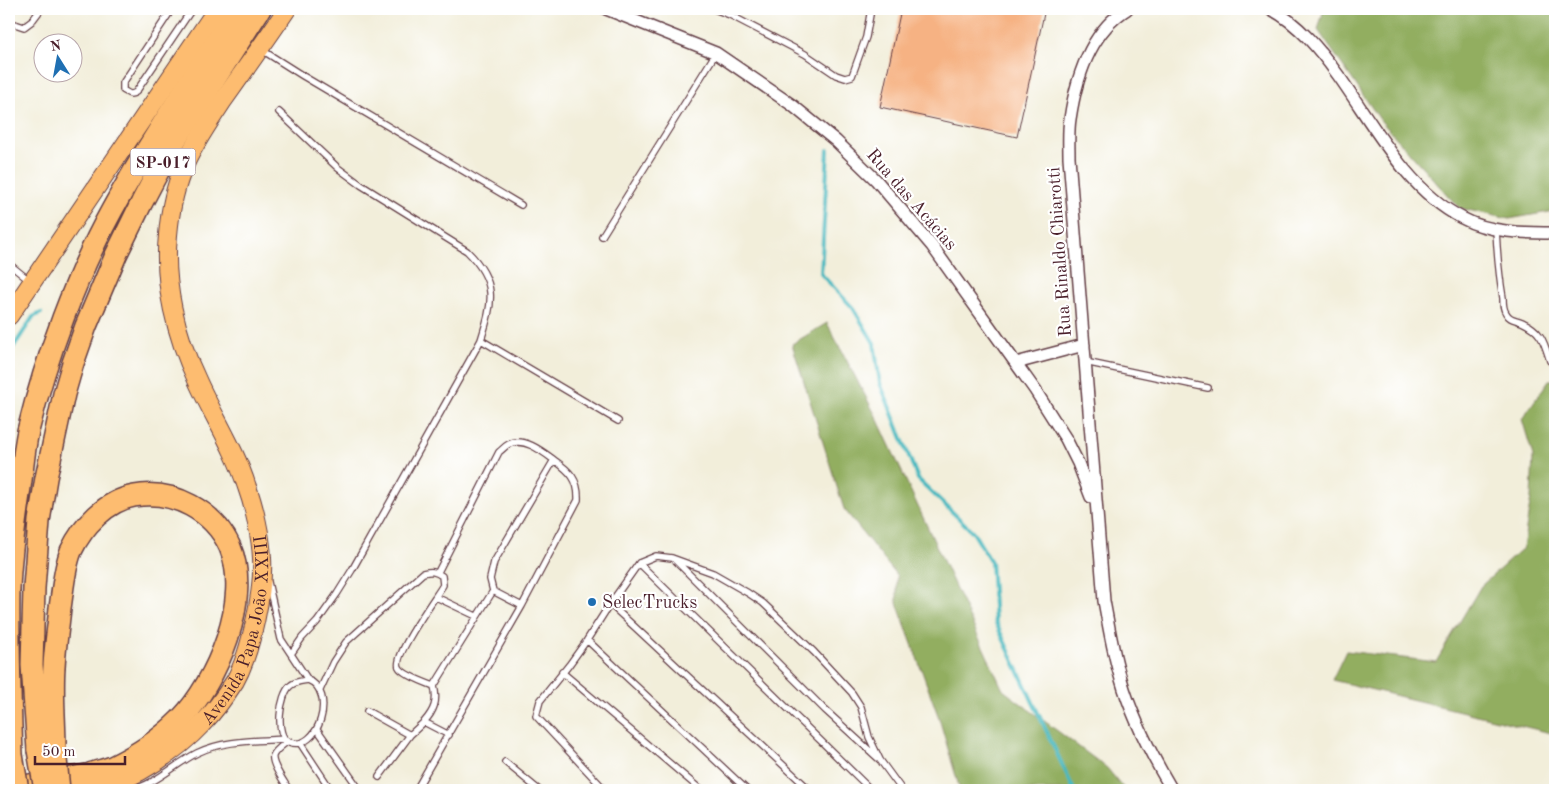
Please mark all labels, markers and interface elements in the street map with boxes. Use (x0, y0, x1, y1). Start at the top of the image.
north arrow (32, 32, 82, 82)
text: N (49, 38, 63, 54)
street label: Rua das Acácias (863, 146, 960, 254)
road number: SP-017 (130, 148, 196, 176)
street label: Rua Rinaldo Chiarotti (1045, 166, 1075, 338)
street label: Avenida Papa João XXIII (198, 534, 272, 729)
place label: SelecTrucks (602, 594, 697, 612)
marker: SelecTrucks (586, 596, 598, 608)
scale bar (35, 734, 125, 766)
text: 50 m (42, 745, 76, 760)

